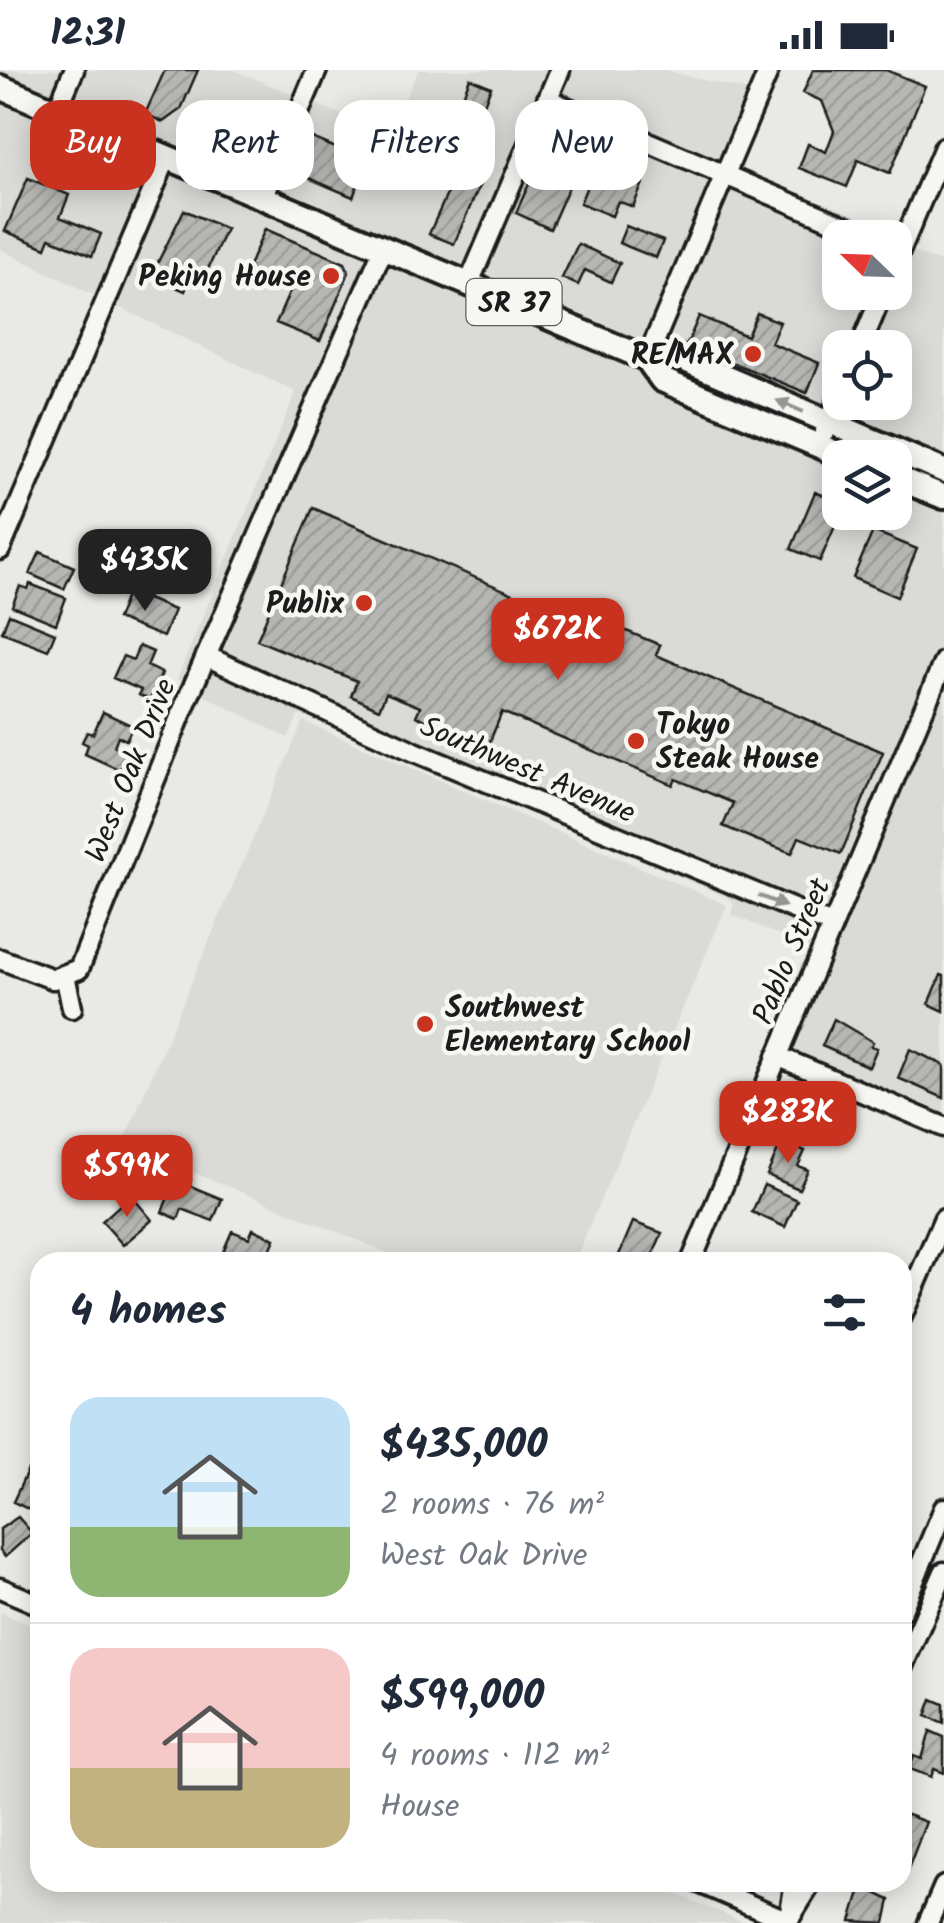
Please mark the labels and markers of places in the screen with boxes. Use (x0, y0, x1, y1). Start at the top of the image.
place label: Peking House (138, 254, 311, 302)
marker: Peking House (320, 265, 342, 287)
place label: RE/MAX (631, 332, 734, 380)
marker: RE/MAX (742, 343, 764, 365)
pin: $435K (75, 529, 215, 614)
place label: Publix (266, 581, 345, 629)
marker: Publix (353, 592, 375, 614)
pin: $672K (488, 598, 628, 683)
place label: Tokyo Steak House (656, 702, 819, 784)
marker: Tokyo Steak House (625, 730, 647, 752)
place label: Southwest Elementary School (445, 985, 690, 1067)
marker: Southwest Elementary School (414, 1013, 436, 1035)
pin: $283K (718, 1081, 858, 1166)
pin: $599K (57, 1135, 197, 1220)

